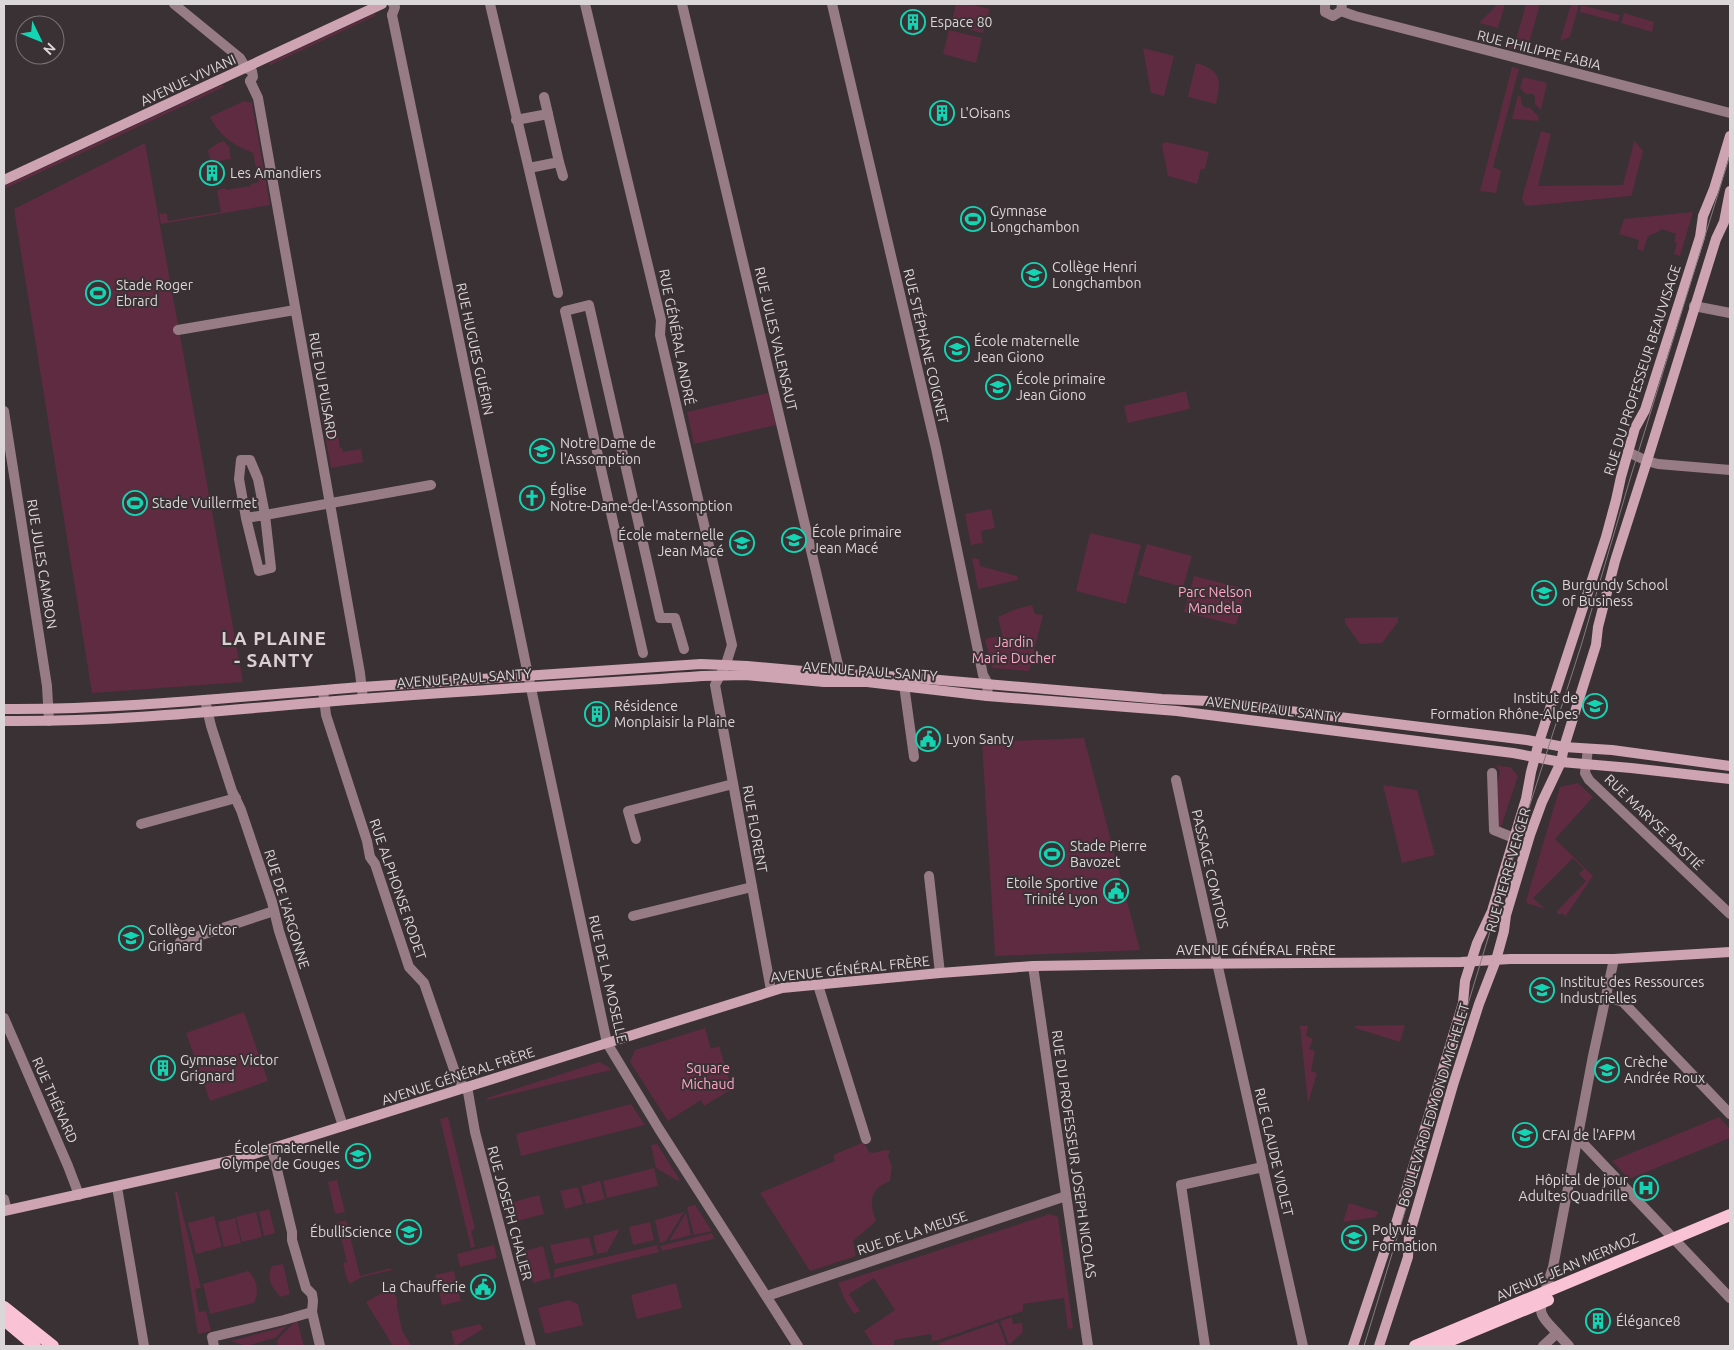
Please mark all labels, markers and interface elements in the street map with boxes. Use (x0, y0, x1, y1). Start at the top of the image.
building icon: Espace 80 (900, 9, 926, 35)
place label: Espace 80 (930, 14, 993, 30)
north arrow (15, 15, 65, 65)
street label: RUE PHILIPPE FABIA (1475, 27, 1603, 73)
text: N (40, 40, 59, 58)
street label: AVENUE VIVIANI (138, 51, 238, 109)
building icon: L'Oisans (929, 100, 955, 126)
place label: L'Oisans (960, 105, 1010, 121)
building icon: Les Amandiers (199, 160, 225, 186)
place label: Les Amandiers (230, 165, 321, 181)
place label: Gymnase Longchambon (990, 203, 1080, 235)
sports icon: Gymnase Longchambon (960, 206, 986, 232)
place label: Collège Henri Longchambon (1052, 259, 1142, 291)
school or university icon: Collège Henri Longchambon (1021, 262, 1047, 288)
street label: RUE DU PROFESSEUR BEAUVISAGE (1600, 263, 1684, 477)
street label: RUE JULES VALENSAUT (752, 265, 800, 413)
street label: RUE GÉNÉRAL ANDRÉ (656, 267, 699, 407)
street label: RUE STÉPHANE COIGNET (900, 267, 953, 425)
place label: Stade Roger Ebrard (116, 277, 194, 309)
sports icon: Stade Roger Ebrard (85, 280, 111, 306)
street label: RUE HUGUES GUÉRIN (453, 281, 498, 417)
street label: RUE DU PUISARD (306, 331, 340, 441)
place label: École maternelle Jean Giono (974, 332, 1080, 365)
school or university icon: École maternelle Jean Giono (944, 336, 970, 362)
place label: École primaire Jean Giono (1016, 370, 1106, 403)
school or university icon: École primaire Jean Giono (985, 374, 1011, 400)
place label: Notre Dame de l'Assomption (560, 435, 656, 467)
school or university icon: Notre Dame de l'Assomption (529, 438, 555, 464)
place label: Église Notre-Dame-de-l'Assomption (550, 481, 733, 514)
church icon: Église Notre-Dame-de-l'Assomption (519, 485, 545, 511)
sports icon: Stade Vuillermet (122, 490, 148, 516)
place label: Stade Vuillermet (152, 495, 257, 511)
street label: RUE JULES CAMBON (24, 498, 60, 630)
place label: École primaire Jean Macé (812, 523, 902, 556)
place label: École maternelle Jean Macé (618, 526, 724, 559)
school or university icon: École primaire Jean Macé (781, 527, 807, 553)
school or university icon: École maternelle Jean Macé (729, 530, 755, 556)
place label: Burgundy School of Business (1562, 577, 1669, 609)
school or university icon: Burgundy School of Business (1531, 580, 1557, 606)
park label: Parc Nelson Mandela (1178, 584, 1252, 616)
district label: LA PLAINE - SANTY (221, 627, 327, 671)
park label: Jardin Marie Ducher (972, 634, 1057, 666)
street label: AVENUE PAUL SANTY (802, 658, 938, 684)
street label: AVENUE PAUL SANTY (396, 665, 532, 691)
place label: Institut de Formation Rhône-Alpes (1430, 690, 1578, 722)
street label: AVENUE PAUL SANTY (1205, 693, 1341, 725)
school or university icon: Institut de Formation Rhône-Alpes (1582, 693, 1608, 719)
place label: Résidence Monplaisir la Plaine (614, 698, 735, 730)
building icon: Résidence Monplaisir la Plaine (584, 701, 610, 727)
public building icon: Lyon Santy (915, 726, 941, 752)
place label: Lyon Santy (946, 731, 1014, 747)
street label: RUE MARYSE BASTIÉ (1602, 770, 1707, 873)
street label: RUE FLORENT (739, 784, 771, 874)
street label: RUE PIERRE VERGER (1483, 806, 1534, 934)
street label: PASSAGE COMTOIS (1188, 808, 1232, 930)
street label: RUE ALPHONSE RODET (366, 816, 430, 962)
place label: Stade Pierre Bavozet (1070, 838, 1147, 870)
sports icon: Stade Pierre Bavozet (1039, 841, 1065, 867)
street label: RUE DE L'ARGONNE (261, 847, 313, 971)
place label: Etoile Sportive Trinité Lyon (1006, 875, 1098, 907)
public building icon: Etoile Sportive Trinité Lyon (1103, 878, 1129, 904)
street label: RUE DE LA MOSELLE (586, 914, 630, 1044)
place label: Collège Victor Grignard (148, 922, 238, 954)
school or university icon: Collège Victor Grignard (118, 925, 144, 951)
street label: AVENUE GÉNÉRAL FRÈRE (1176, 941, 1336, 958)
street label: AVENUE GÉNÉRAL FRÈRE (770, 952, 930, 985)
place label: Institut des Ressources Industrielles (1560, 974, 1704, 1006)
school or university icon: Institut des Ressources Industrielles (1529, 977, 1555, 1003)
street label: BOULEVARD EDMOND MICHELET (1395, 1001, 1473, 1209)
street label: RUE DU PROFESSEUR JOSEPH NICOLAS (1049, 1029, 1099, 1279)
street label: AVENUE GÉNÉRAL FRÈRE (379, 1043, 537, 1108)
place label: Gymnase Victor Grignard (180, 1052, 279, 1084)
street label: RUE THÉNARD (29, 1054, 82, 1146)
place label: Crèche Andrée Roux (1624, 1054, 1705, 1086)
building icon: Gymnase Victor Grignard (150, 1055, 176, 1081)
school or university icon: Crèche Andrée Roux (1594, 1057, 1620, 1083)
park label: Square Michaud (681, 1060, 735, 1092)
street label: RUE CLAUDE VIOLET (1251, 1086, 1297, 1218)
school or university icon: CFAI de l'AFPM (1512, 1122, 1538, 1148)
place label: CFAI de l'AFPM (1542, 1127, 1636, 1143)
place label: École maternelle Olympe de Gouges (221, 1139, 340, 1172)
school or university icon: École maternelle Olympe de Gouges (345, 1143, 371, 1169)
street label: RUE JOSEPH CHALIER (484, 1144, 536, 1282)
place label: Hôpital de jour Adultes Quadrille (1519, 1172, 1629, 1204)
hospital icon: Hôpital de jour Adultes Quadrille (1633, 1175, 1659, 1201)
street label: RUE DE LA MEUSE (855, 1208, 969, 1258)
school or university icon: ÉbulliScience (396, 1219, 422, 1245)
place label: Polyvia Formation (1372, 1222, 1437, 1254)
place label: ÉbulliScience (310, 1223, 392, 1240)
school or university icon: Polyvia Formation (1341, 1225, 1367, 1251)
street label: AVENUE JEAN MERMOZ (1494, 1230, 1640, 1304)
public building icon: La Chaufferie (470, 1274, 496, 1300)
place label: La Chaufferie (382, 1279, 466, 1295)
building icon: Élégance8 (1585, 1308, 1611, 1334)
place label: Élégance8 (1616, 1312, 1681, 1329)

